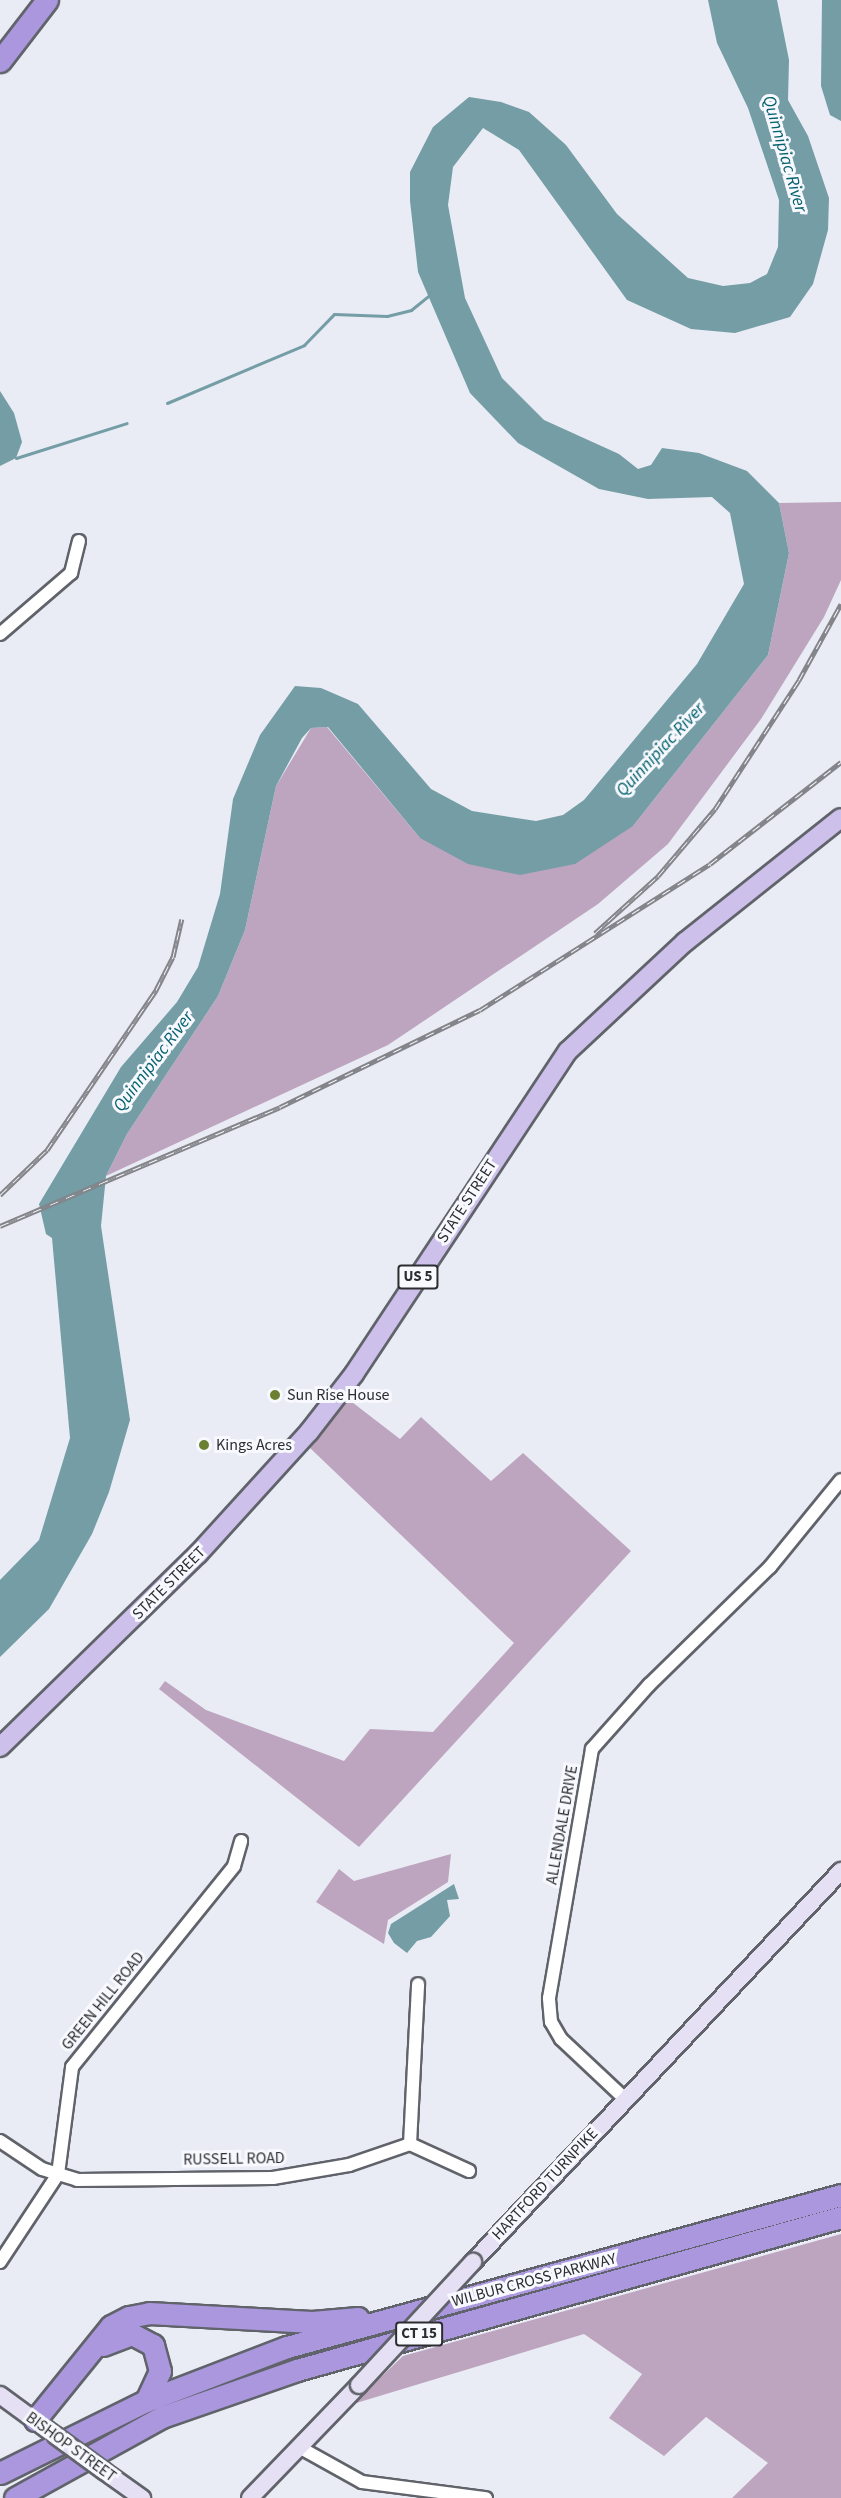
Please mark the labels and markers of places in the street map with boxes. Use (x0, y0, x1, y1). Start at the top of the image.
place label: Sun Rise House (287, 1385, 390, 1405)
marker: Sun Rise House (268, 1388, 282, 1402)
place label: Kings Acres (216, 1435, 292, 1455)
marker: Kings Acres (197, 1438, 211, 1452)

